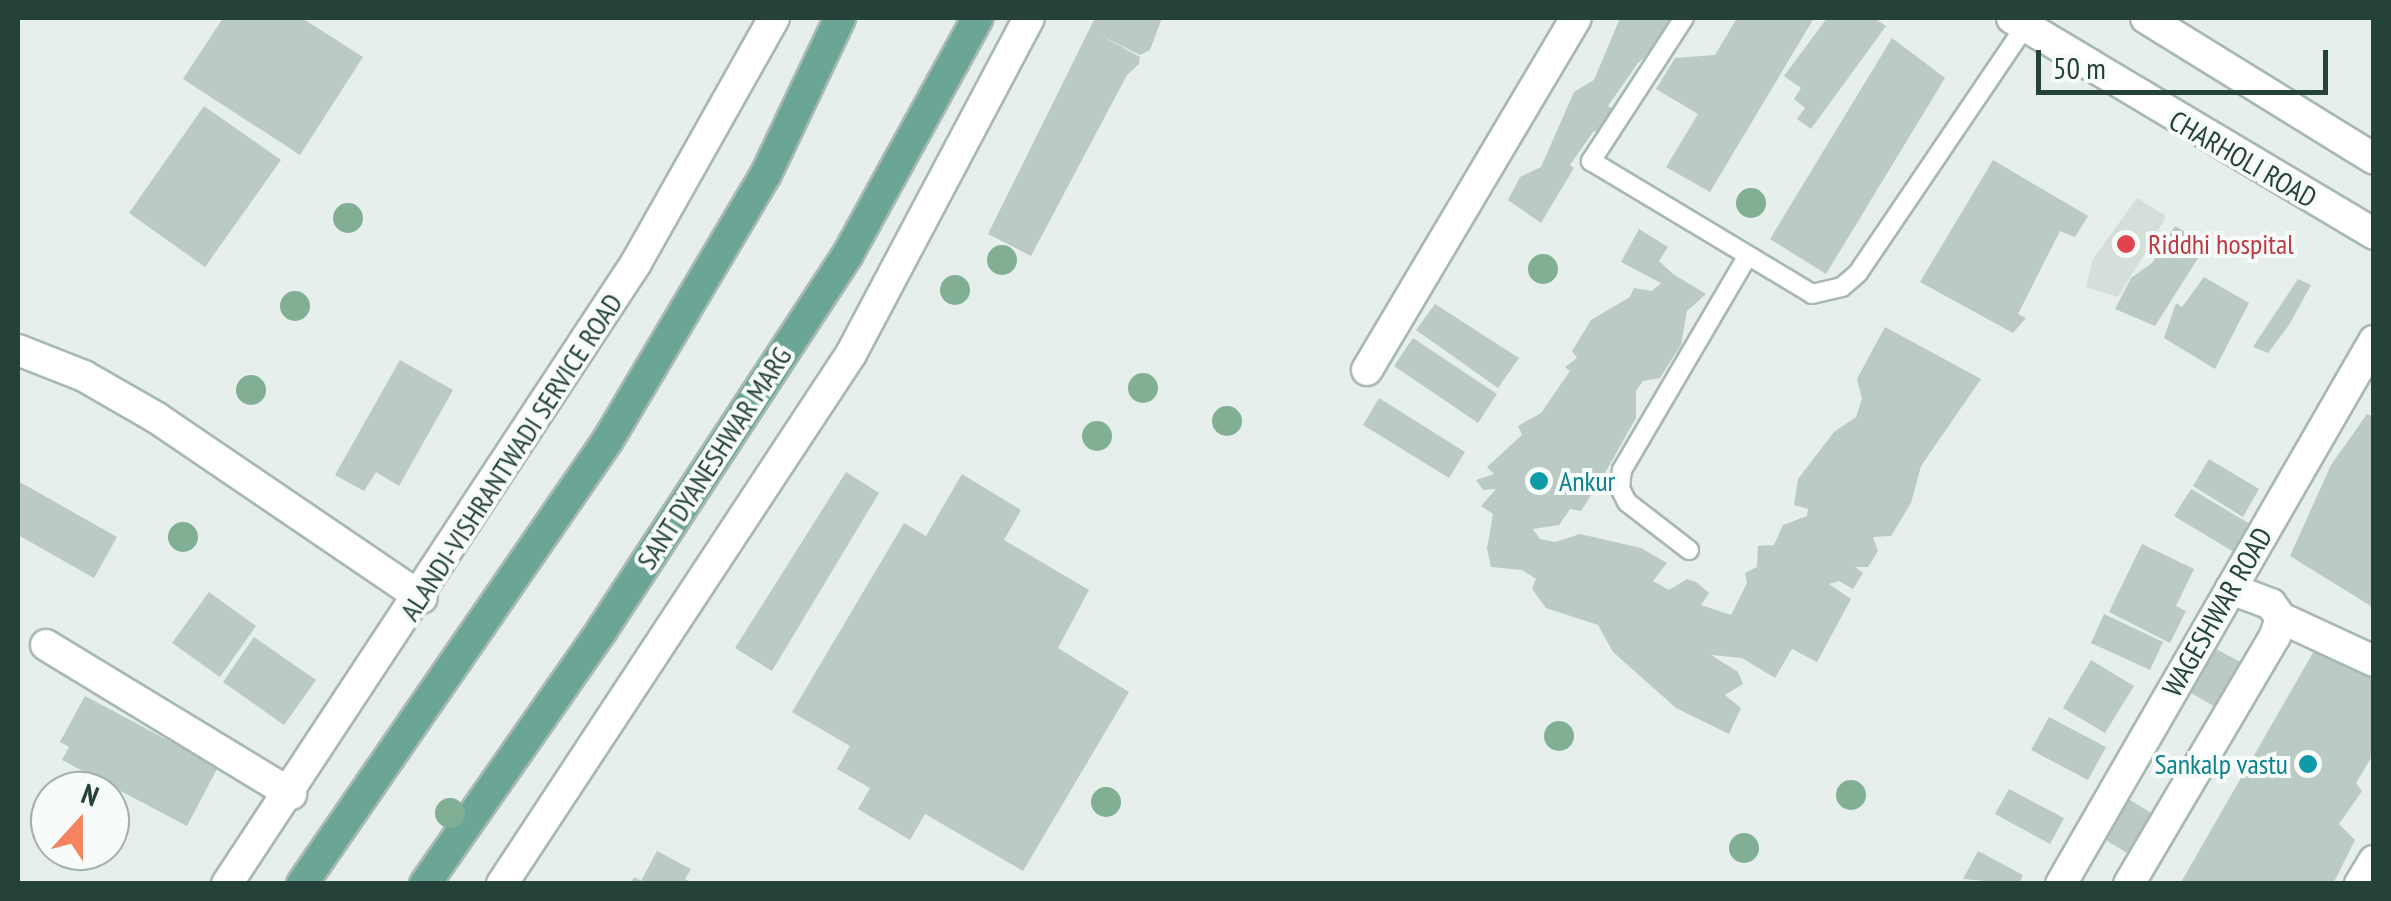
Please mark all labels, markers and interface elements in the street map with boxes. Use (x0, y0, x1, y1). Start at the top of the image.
scale bar (2041, 30, 2334, 92)
text: 50 m (2053, 48, 2106, 87)
street label: CHARHOLI ROAD (2163, 103, 2323, 215)
place label: Riddhi hospital (2148, 227, 2294, 261)
marker: Riddhi hospital (2113, 231, 2139, 257)
street label: ALANDI-VISHRANTWADI SERVICE ROAD (393, 287, 629, 627)
street label: SANT DYANESHWAR MARG (629, 340, 799, 576)
place label: Ankur (1559, 464, 1615, 498)
marker: Ankur (1528, 470, 1550, 492)
street label: WAGESHWAR ROAD (2155, 521, 2279, 703)
place label: Sankalp vastu (2154, 747, 2288, 781)
marker: Sankalp vastu (2297, 753, 2319, 775)
north arrow (30, 771, 130, 871)
text: N (77, 774, 104, 814)

